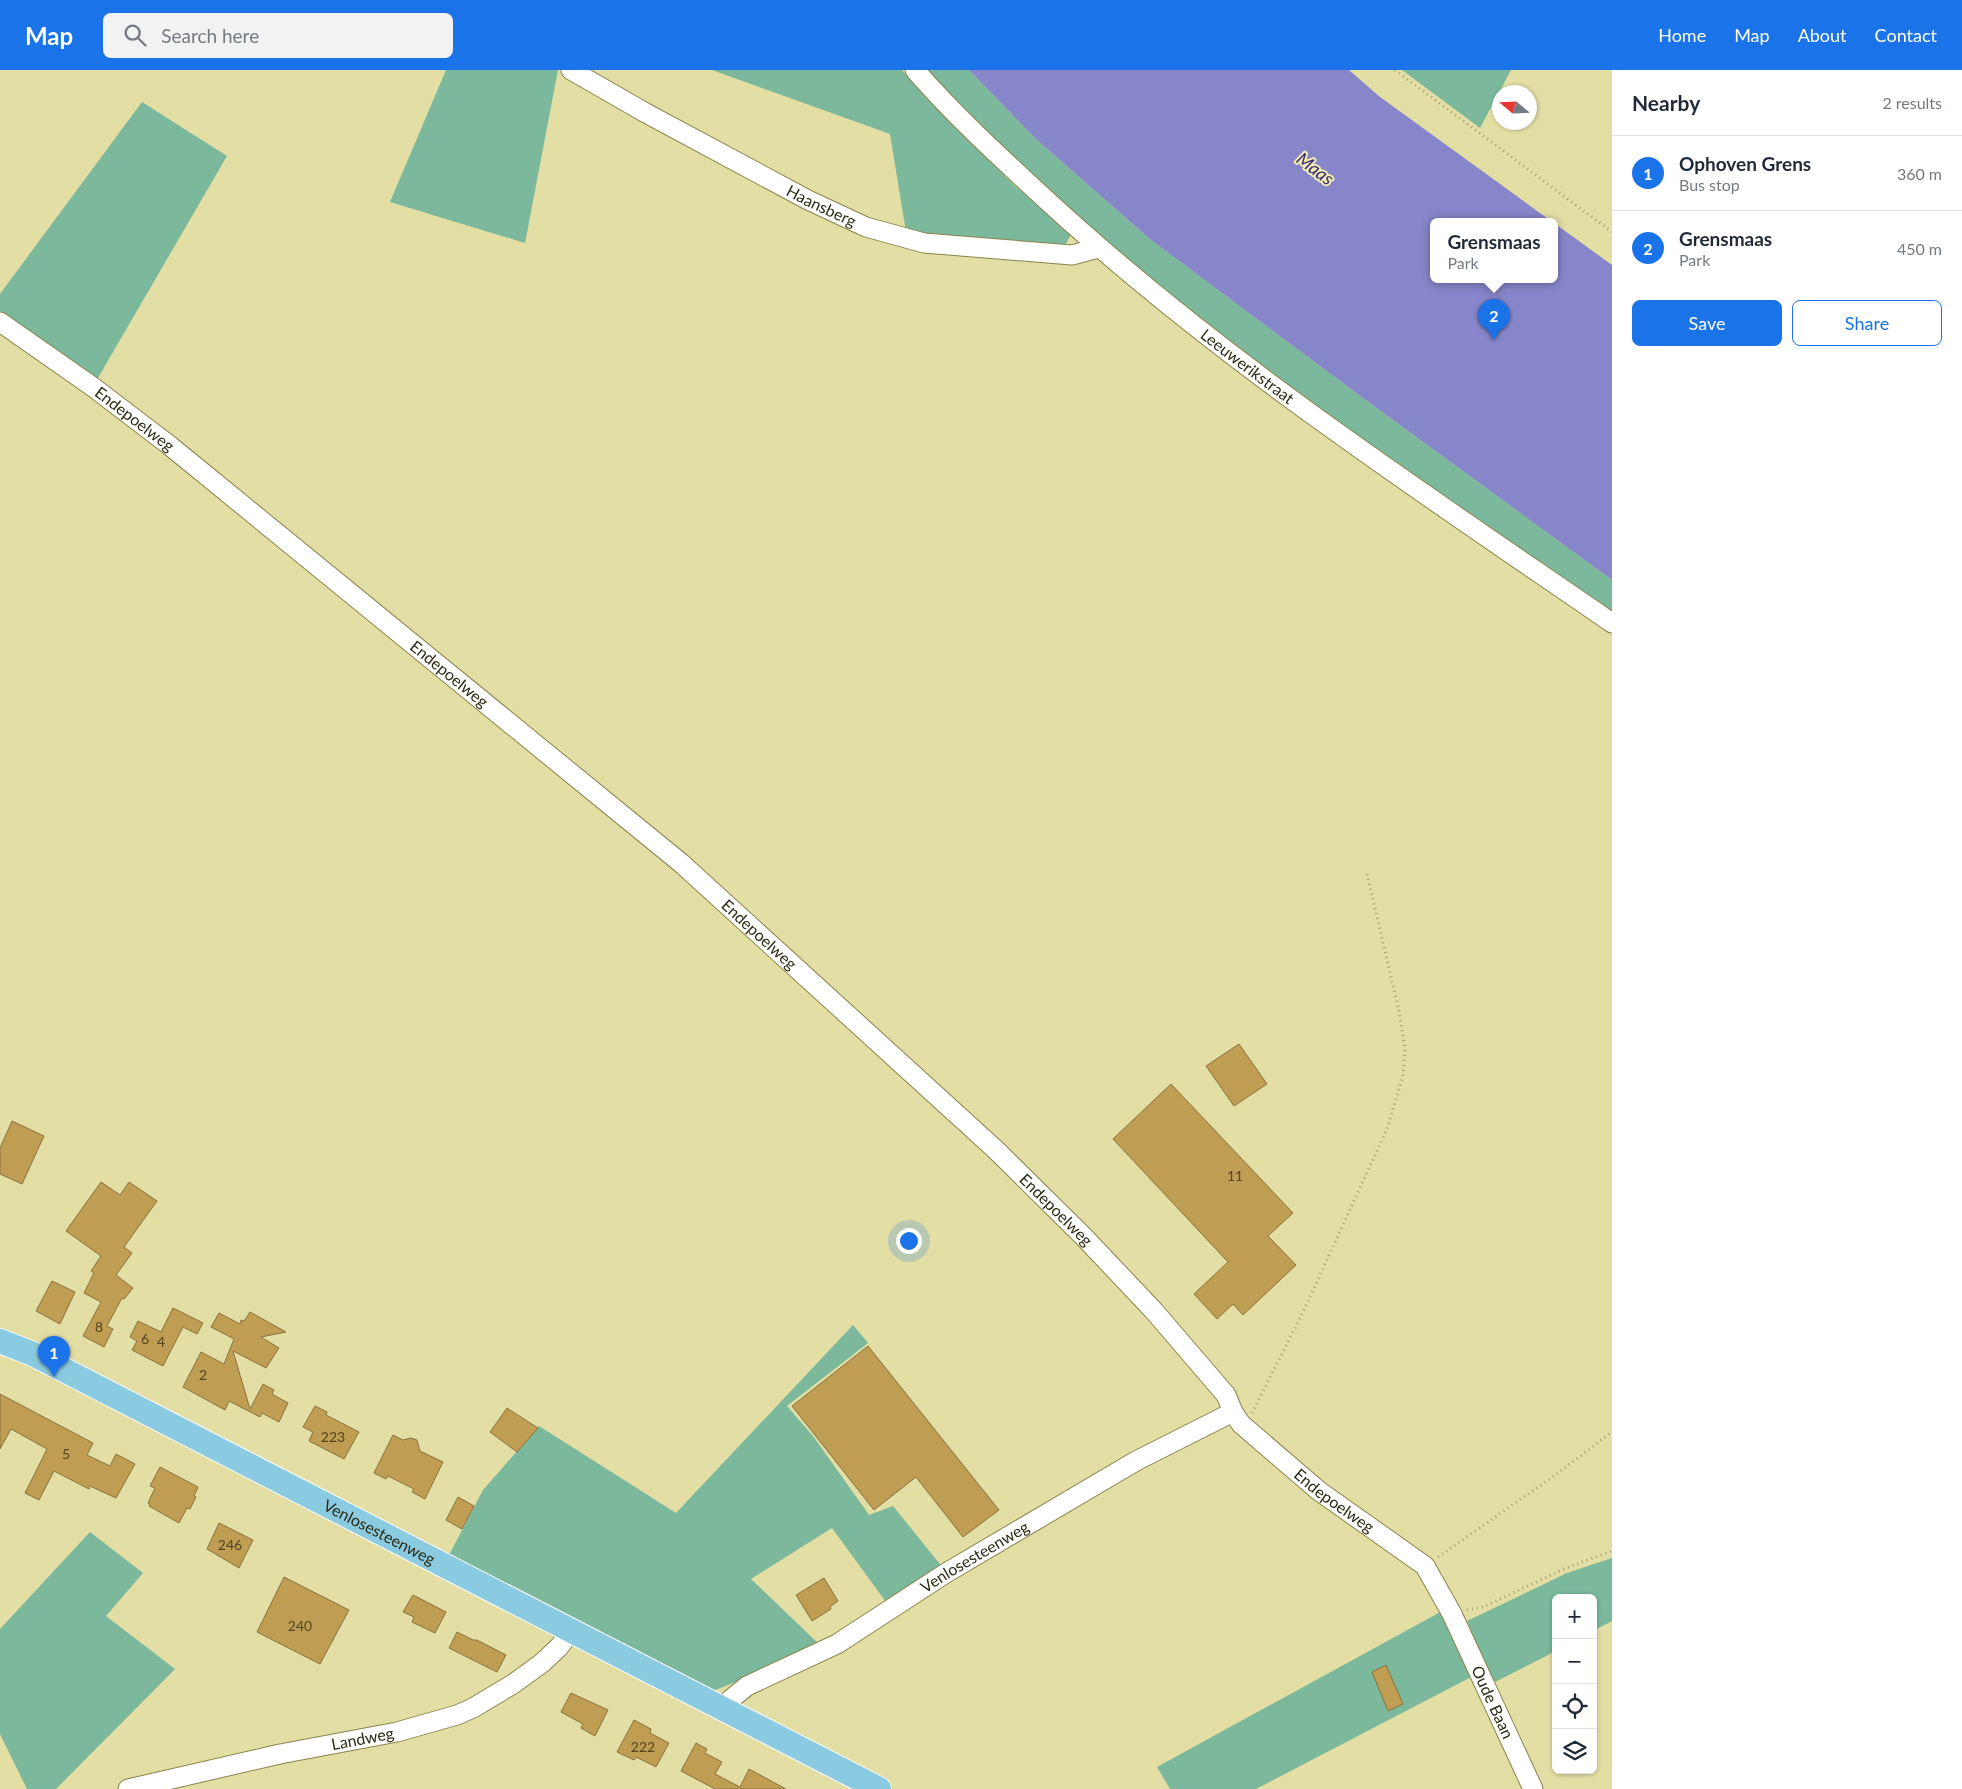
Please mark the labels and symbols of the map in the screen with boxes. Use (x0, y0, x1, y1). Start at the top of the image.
north arrow (1492, 85, 1537, 130)
water label: Maas (1293, 147, 1339, 189)
street label: Haansberg (784, 180, 860, 230)
pin: 2 (1478, 299, 1510, 340)
street label: Leeuwerikstraat (1197, 324, 1298, 407)
street label: Endepoelweg (92, 382, 179, 455)
street label: Endepoelweg (407, 636, 492, 711)
street label: Endepoelweg (718, 895, 801, 973)
house number: 11 (1227, 1167, 1243, 1184)
street label: Endepoelweg (1016, 1169, 1097, 1249)
your location (896, 1228, 922, 1254)
house number: 8 (95, 1318, 103, 1335)
house number: 6 (141, 1330, 149, 1347)
house number: 4 (157, 1333, 165, 1350)
pin: 1 (38, 1336, 70, 1377)
house number: 2 (199, 1366, 207, 1383)
house number: 223 (321, 1428, 345, 1445)
house number: 5 (62, 1445, 70, 1462)
street label: Endepoelweg (1291, 1464, 1378, 1536)
street label: Venlosesteenweg (321, 1495, 439, 1568)
street label: Venlosesteenweg (917, 1516, 1032, 1596)
house number: 246 (218, 1536, 242, 1553)
house number: 240 (288, 1617, 312, 1634)
street label: Oude Baan (1468, 1662, 1518, 1741)
street label: Landweg (330, 1723, 395, 1753)
house number: 222 (631, 1738, 655, 1755)

